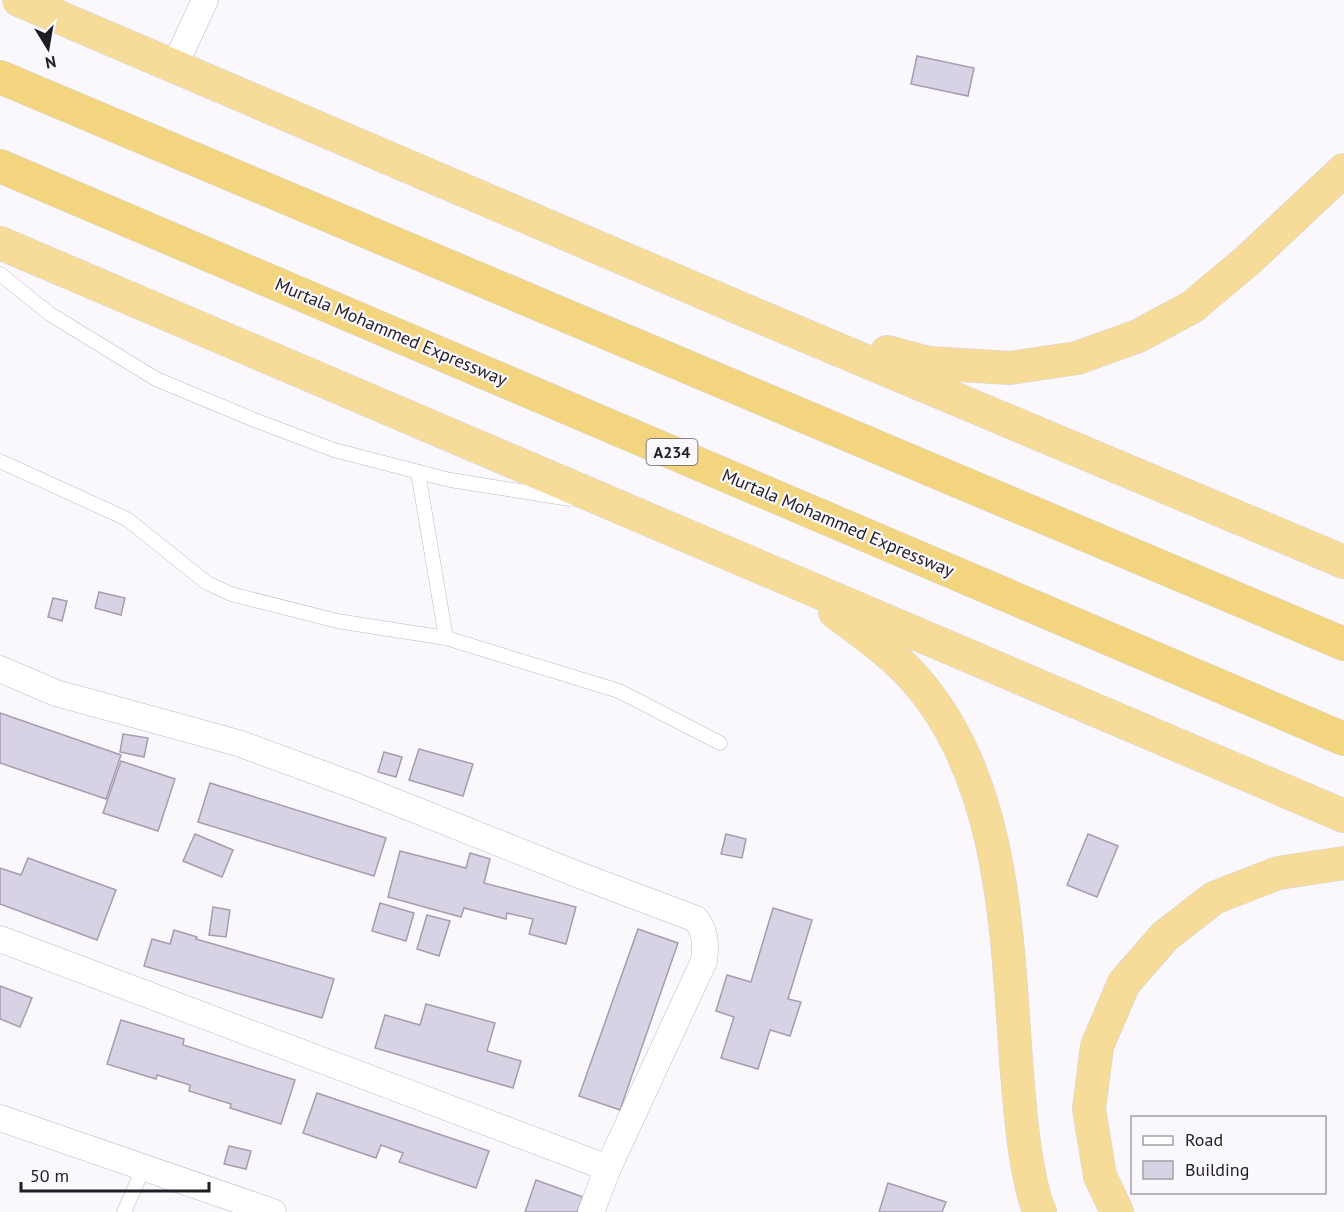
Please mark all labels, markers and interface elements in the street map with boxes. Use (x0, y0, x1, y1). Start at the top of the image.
north arrow (18, 18, 78, 78)
text: N (44, 52, 58, 74)
street label: Murtala Mohammed Expressway (272, 272, 511, 391)
road number: A234 (646, 439, 698, 465)
street label: Murtala Mohammed Expressway (719, 463, 958, 582)
legend (1131, 1116, 1326, 1194)
text: Road (1185, 1128, 1223, 1151)
scale bar (21, 1155, 208, 1193)
text: Building (1185, 1158, 1249, 1181)
text: 50 m (30, 1164, 69, 1187)

